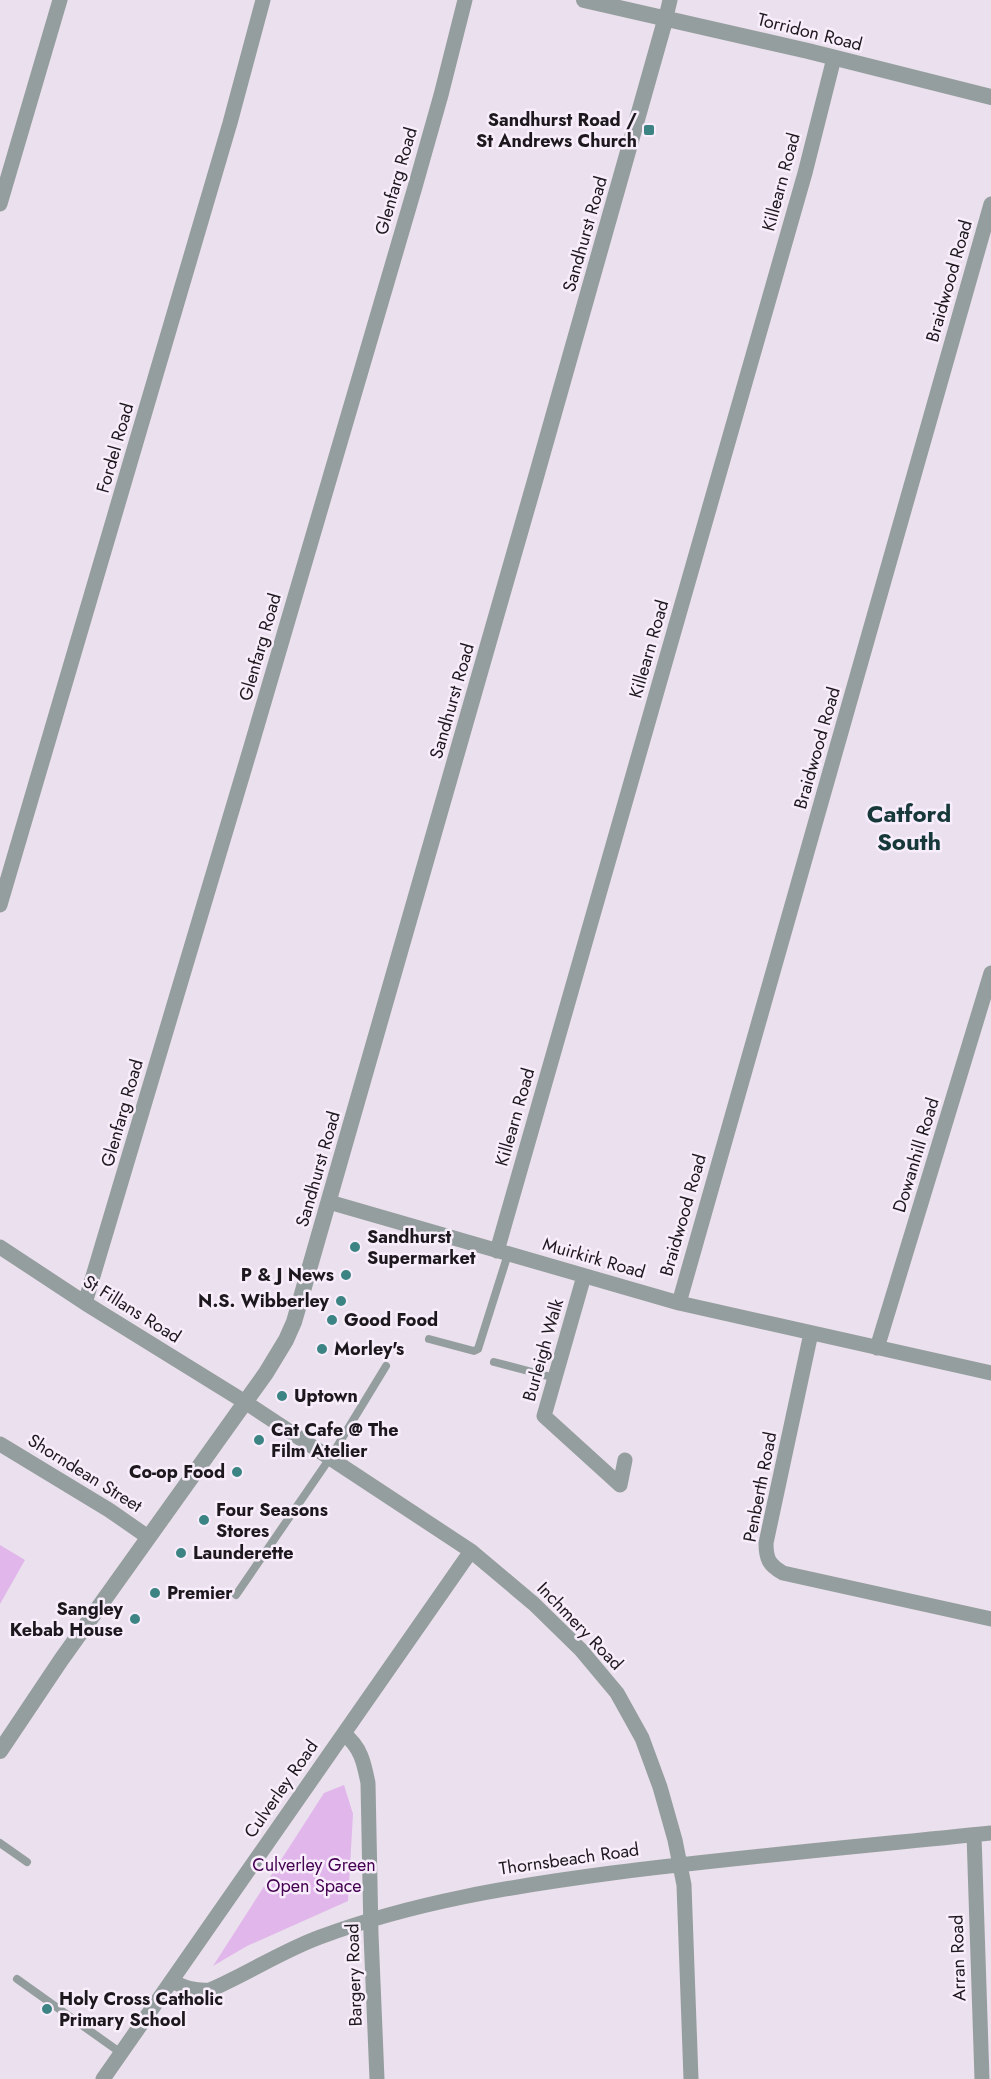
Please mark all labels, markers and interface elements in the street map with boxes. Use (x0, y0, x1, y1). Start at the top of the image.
street label: Torridon Road (755, 6, 865, 58)
place label: Sandhurst Road / St Andrews Church (476, 107, 637, 154)
marker: Sandhurst Road / St Andrews Church (642, 123, 656, 137)
street label: Glenfarg Road (368, 124, 424, 238)
street label: Killearn Road (755, 130, 807, 234)
street label: Sandhurst Road (556, 173, 614, 295)
street label: Braidwood Road (919, 217, 979, 345)
street label: Fordel Road (90, 400, 140, 496)
street label: Glenfarg Road (232, 590, 288, 704)
street label: Killearn Road (623, 597, 675, 701)
street label: Sandhurst Road (423, 640, 481, 762)
street label: Braidwood Road (787, 684, 847, 812)
district label: Catford South (867, 796, 951, 859)
street label: Glenfarg Road (94, 1056, 150, 1170)
street label: Killearn Road (489, 1065, 541, 1169)
street label: Dowanhill Road (886, 1094, 946, 1216)
street label: Sandhurst Road (289, 1108, 347, 1230)
street label: Braidwood Road (653, 1151, 713, 1279)
place label: Sandhurst Supermarket (367, 1224, 476, 1271)
street label: Muirkirk Road (540, 1231, 648, 1285)
marker: Sandhurst Supermarket (348, 1240, 362, 1254)
place label: P & J News (241, 1262, 334, 1288)
marker: P & J News (339, 1268, 353, 1282)
street label: St Fillans Road (78, 1269, 186, 1349)
place label: N.S. Wibberley (198, 1288, 330, 1314)
marker: N.S. Wibberley (334, 1294, 348, 1308)
street label: Burleigh Walk (516, 1296, 570, 1404)
place label: Good Food (344, 1307, 438, 1333)
marker: Good Food (325, 1313, 339, 1327)
place label: Morley's (334, 1336, 404, 1362)
marker: Morley's (315, 1342, 329, 1356)
place label: Uptown (294, 1383, 358, 1409)
marker: Uptown (275, 1389, 289, 1403)
place label: Cat Cafe @ The Film Atelier (271, 1417, 399, 1464)
street label: Shorndean Street (23, 1427, 148, 1519)
street label: Penberth Road (737, 1430, 783, 1544)
marker: Cat Cafe @ The Film Atelier (252, 1433, 266, 1447)
place label: Co-op Food (129, 1459, 225, 1485)
marker: Co-op Food (230, 1465, 244, 1479)
place label: Four Seasons Stores (216, 1497, 328, 1544)
marker: Four Seasons Stores (197, 1513, 211, 1527)
place label: Launderette (193, 1540, 294, 1566)
marker: Launderette (174, 1546, 188, 1560)
street label: Inchmery Road (531, 1576, 629, 1676)
place label: Premier (167, 1580, 233, 1606)
marker: Premier (148, 1586, 162, 1600)
place label: Sangley Kebab House (10, 1596, 124, 1643)
marker: Sangley Kebab House (128, 1612, 142, 1626)
street label: Culverley Road (238, 1735, 324, 1843)
street label: Thornsbeach Road (497, 1836, 641, 1882)
park label: Culverley Green Open Space (252, 1852, 376, 1899)
street label: Arran Road (943, 1914, 973, 2002)
street label: Bargery Road (339, 1923, 369, 2027)
place label: Holy Cross Catholic Primary School (59, 1986, 223, 2033)
marker: Holy Cross Catholic Primary School (40, 2002, 54, 2016)

